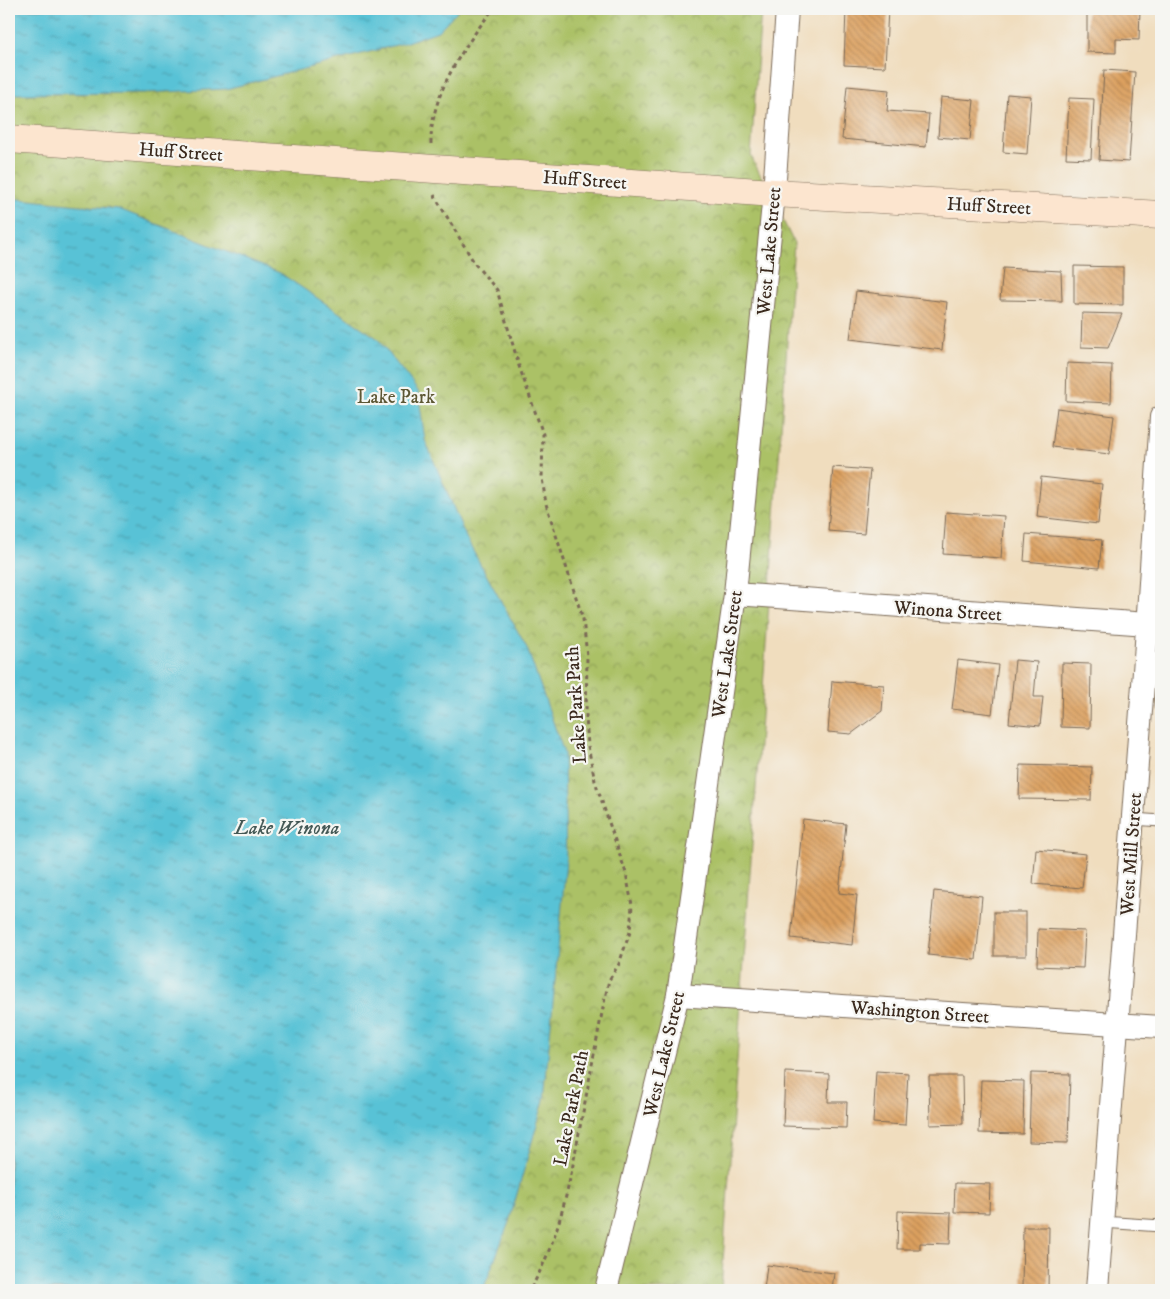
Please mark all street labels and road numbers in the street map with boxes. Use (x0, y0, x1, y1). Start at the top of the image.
street label: Huff Street (138, 138, 224, 167)
street label: Huff Street (542, 166, 628, 195)
street label: West Lake Street (752, 186, 787, 317)
street label: Huff Street (946, 193, 1032, 220)
street label: West Lake Street (707, 589, 748, 721)
street label: Winona Street (892, 596, 1003, 627)
street label: Lake Park Path (561, 645, 592, 764)
street label: West Mill Street (1116, 792, 1147, 918)
street label: West Lake Street (639, 989, 690, 1121)
street label: Washington Street (849, 996, 990, 1029)
street label: Lake Park Path (549, 1048, 594, 1168)

